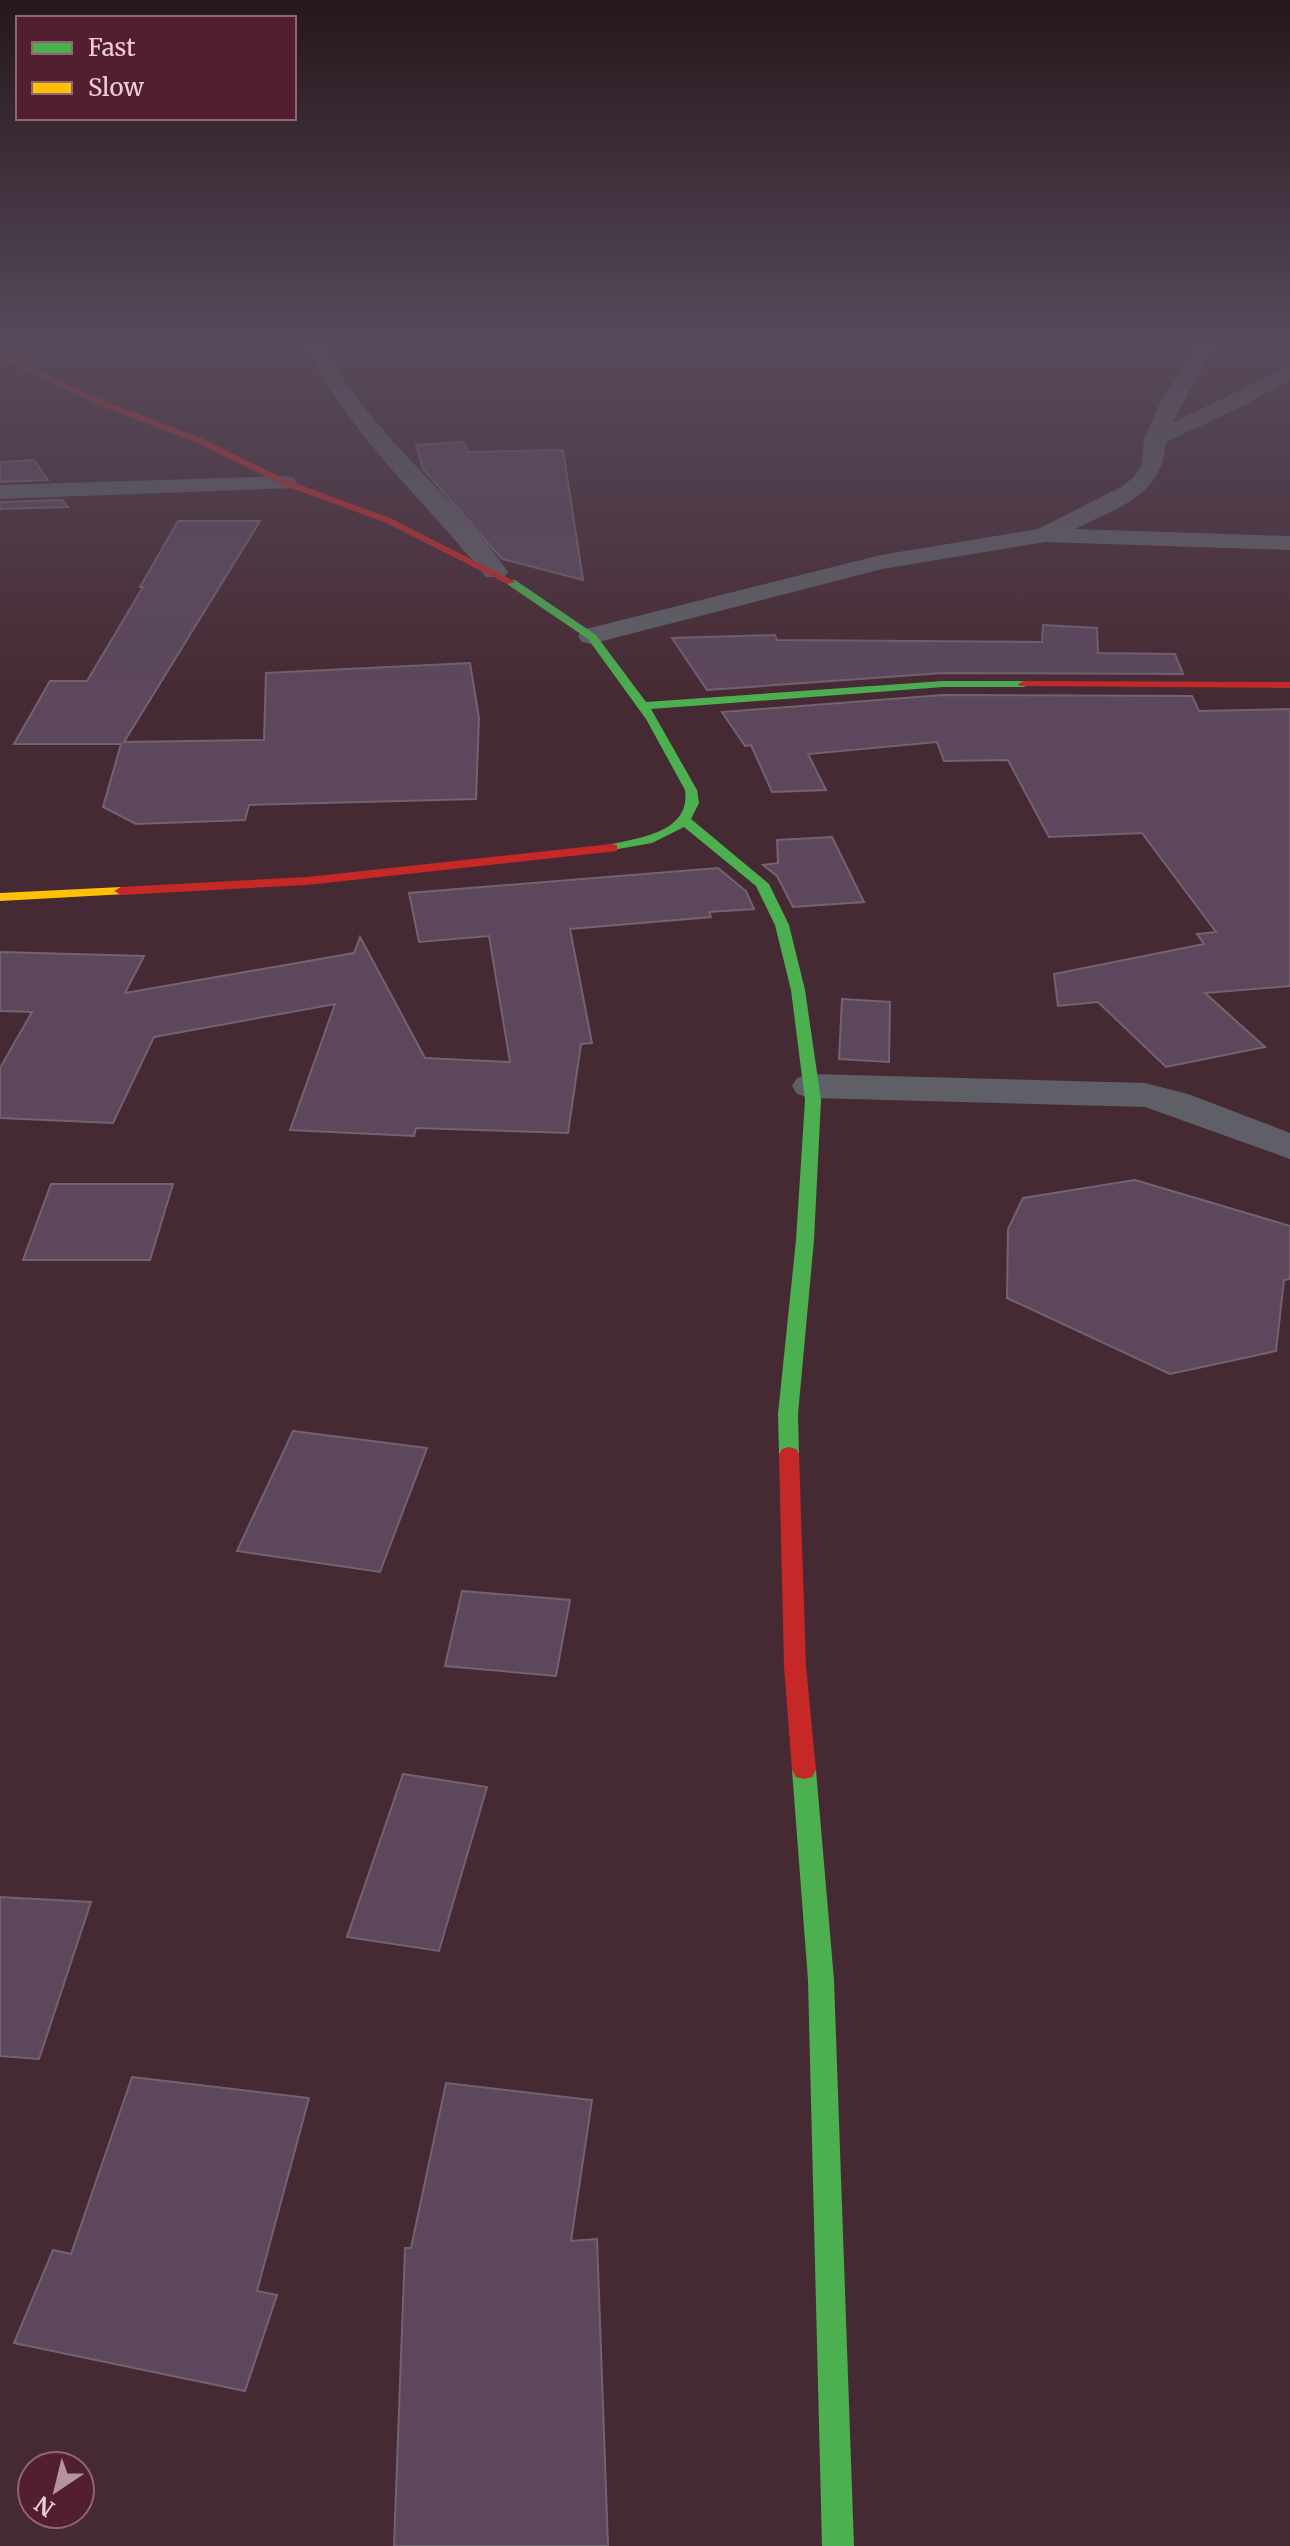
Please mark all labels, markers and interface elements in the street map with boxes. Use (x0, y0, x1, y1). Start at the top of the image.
legend (16, 16, 296, 120)
text: Fast (88, 32, 136, 63)
text: Slow (88, 72, 144, 103)
north arrow (16, 2450, 96, 2530)
text: N (29, 2490, 60, 2523)

